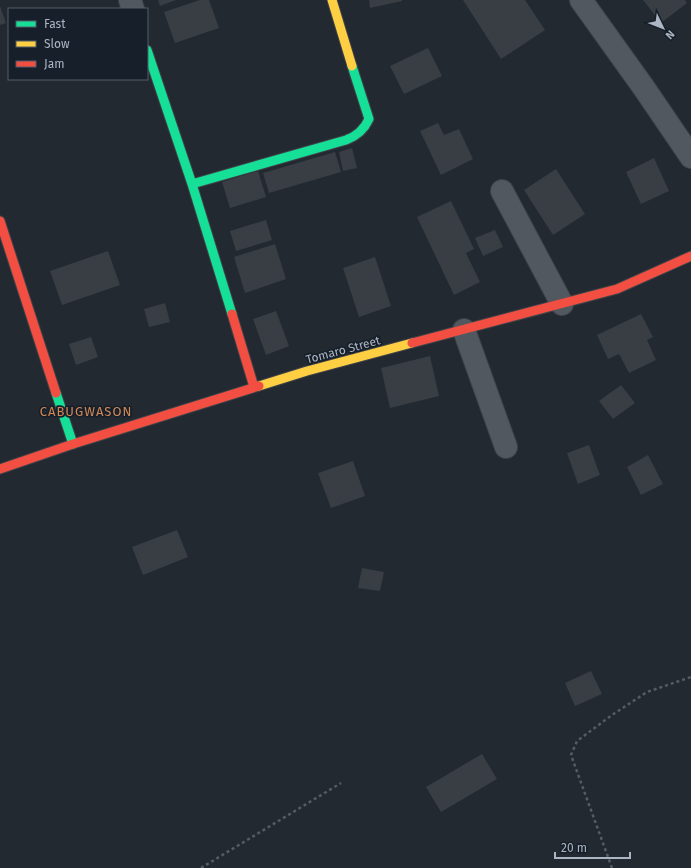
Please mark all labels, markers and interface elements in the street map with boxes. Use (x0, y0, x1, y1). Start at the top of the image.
legend (8, 8, 148, 80)
north arrow (643, 8, 683, 48)
text: Fast (44, 17, 66, 31)
text: N (663, 27, 677, 42)
text: Slow (44, 37, 70, 51)
text: Jam (44, 57, 64, 71)
street label: Tomaro Street (304, 333, 382, 367)
district label: CABUGWASON (40, 404, 132, 419)
scale bar (555, 834, 630, 860)
text: 20 m (561, 841, 587, 855)

